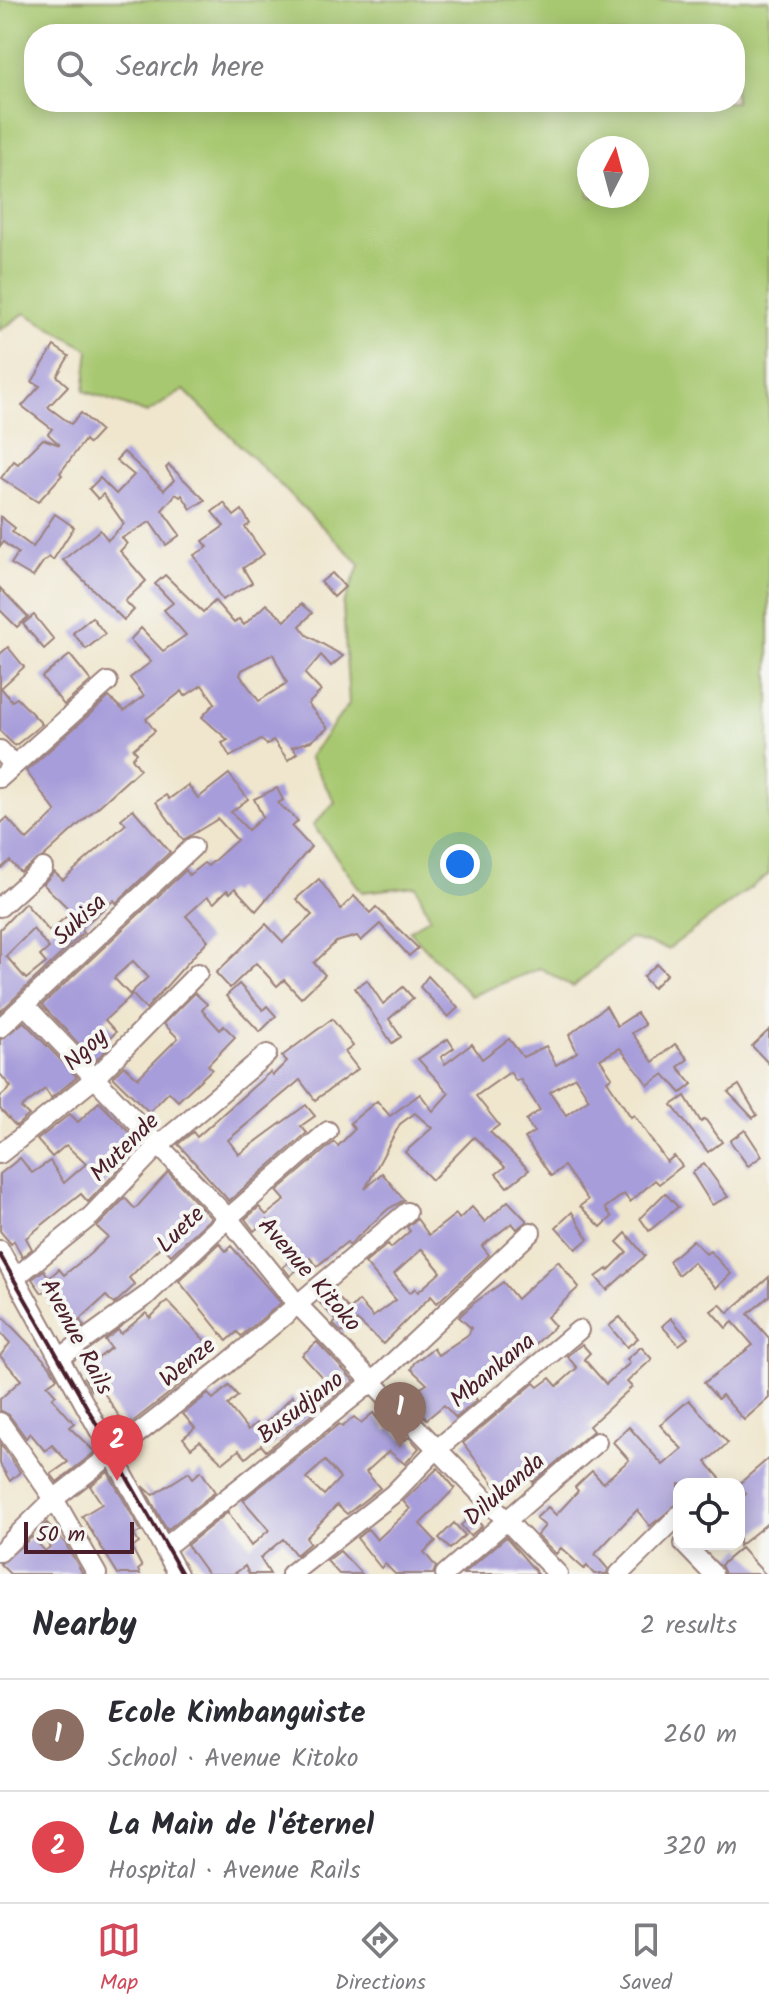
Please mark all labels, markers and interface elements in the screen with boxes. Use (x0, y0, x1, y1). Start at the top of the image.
search box (24, 24, 745, 112)
text: Search here (116, 44, 264, 92)
icon: search (52, 46, 96, 90)
north arrow (577, 136, 649, 208)
your location (440, 844, 480, 884)
street label: Sukisa (44, 884, 116, 956)
street label: Ngoy (54, 1018, 118, 1081)
street label: Mutende (81, 1104, 169, 1192)
street label: Luete (147, 1197, 215, 1263)
street label: Avenue Kitoko (248, 1208, 371, 1342)
street label: Avenue Rails (29, 1272, 123, 1402)
street label: Mbankana (441, 1323, 545, 1419)
street label: Wenze (151, 1328, 225, 1398)
street label: Busudjano (249, 1361, 353, 1455)
pin: 1 (374, 1382, 426, 1448)
pin: 2 (91, 1415, 143, 1481)
street label: Dilukanda (456, 1443, 554, 1537)
map controls (673, 1478, 745, 1550)
button: locate (673, 1478, 745, 1550)
scale bar (24, 1518, 134, 1554)
text: 50 m (36, 1518, 85, 1553)
text: Nearby (32, 1599, 137, 1653)
text: 2 results (640, 1605, 737, 1647)
text: Ecole Kimbanguiste (108, 1690, 365, 1738)
text: 1 (54, 1714, 62, 1756)
text: 260 m (663, 1714, 737, 1756)
text: School · Avenue Kitoko (108, 1738, 359, 1780)
text: La Main de l'éternel (108, 1802, 374, 1850)
text: 2 (50, 1826, 66, 1868)
text: 320 m (663, 1826, 737, 1868)
text: Hospital · Avenue Rails (108, 1850, 361, 1892)
tab: Map (97, 1918, 141, 2001)
tab: Directions (335, 1918, 426, 2001)
tab: Saved (620, 1918, 672, 2001)

